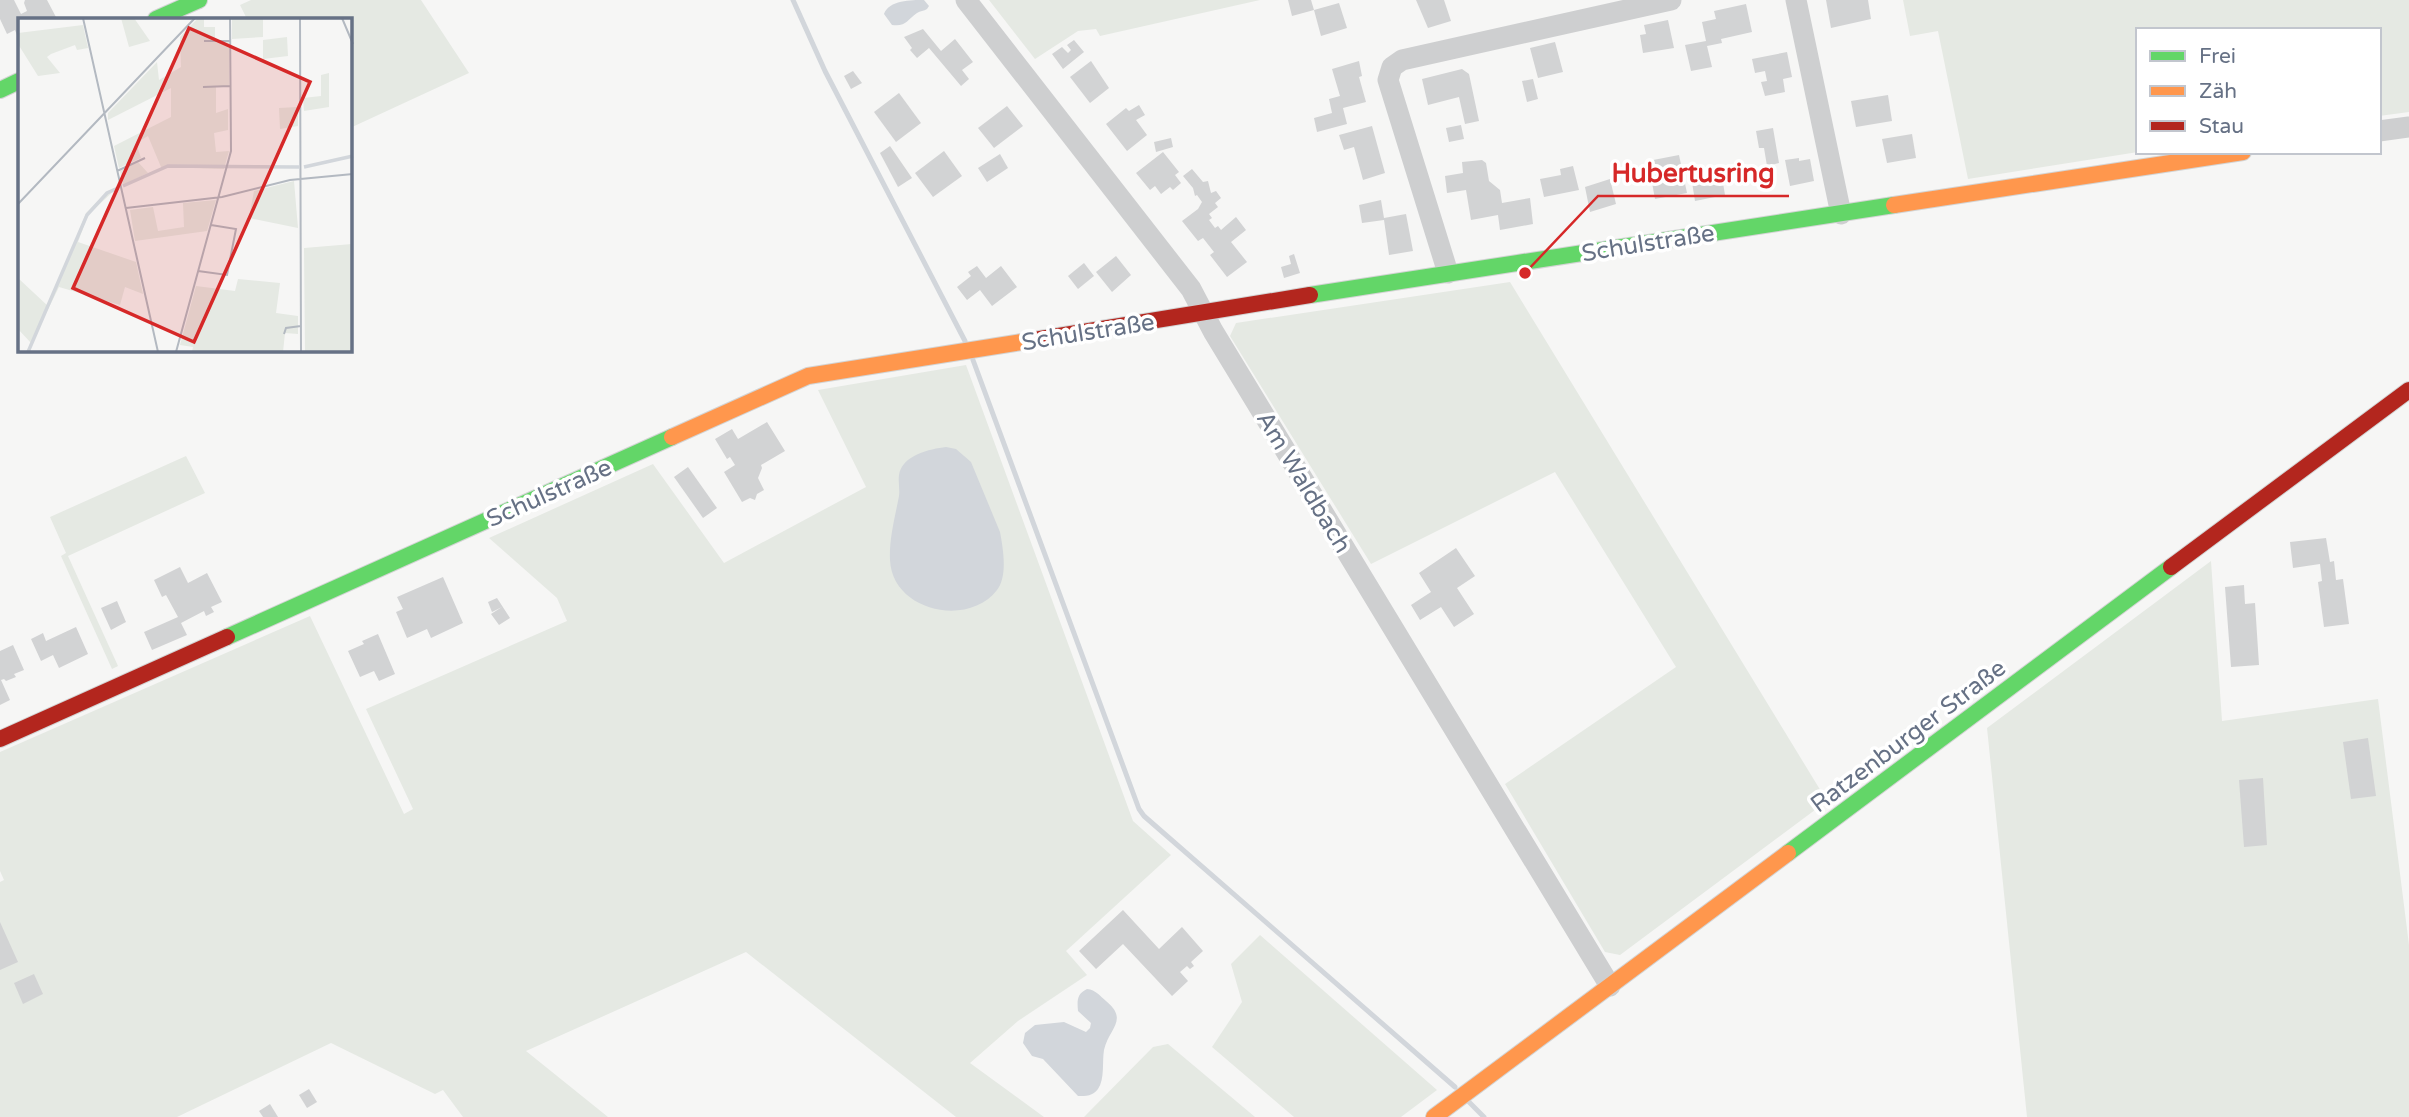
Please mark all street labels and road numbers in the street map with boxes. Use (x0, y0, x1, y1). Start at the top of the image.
street label: Schulstraße (1580, 219, 1717, 268)
street label: Schulstraße (1020, 308, 1157, 357)
street label: Am Waldbach (1250, 406, 1357, 558)
street label: Schulstraße (482, 453, 616, 534)
street label: Ratzenburger Straße (1805, 654, 2012, 819)

